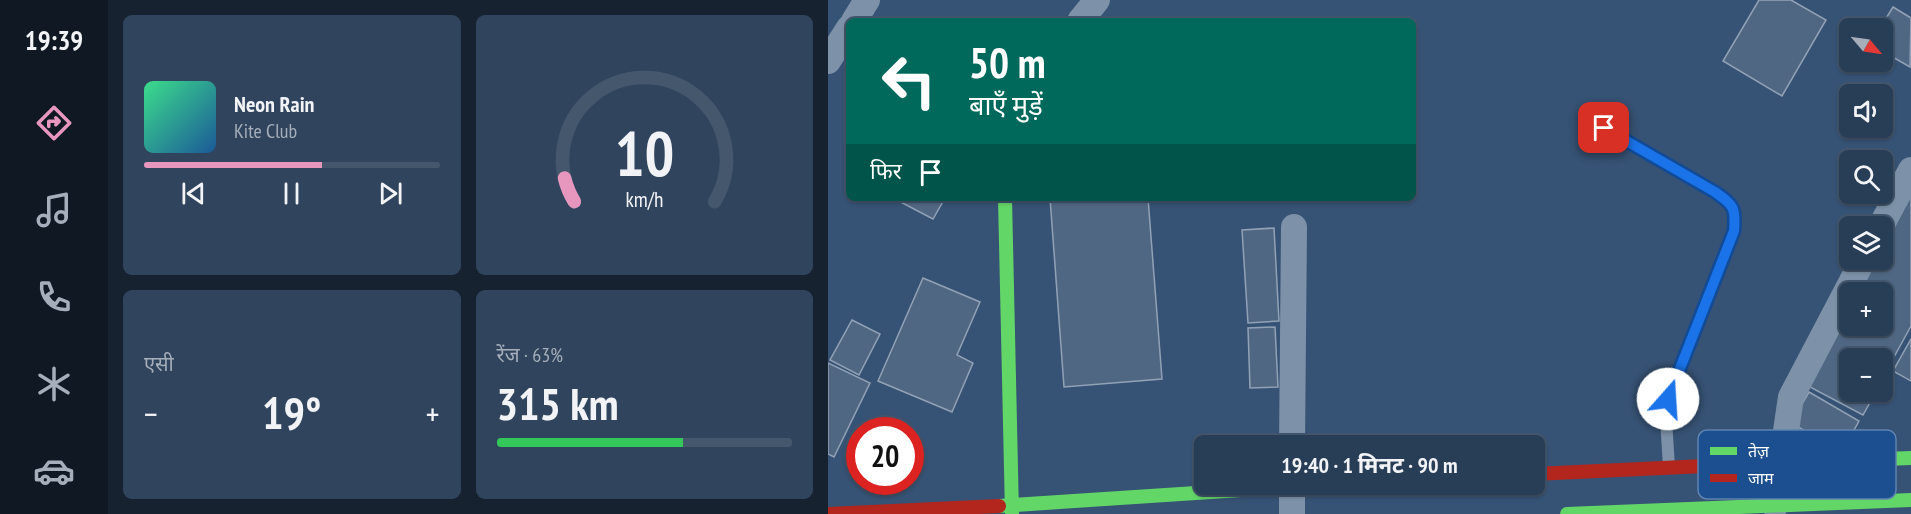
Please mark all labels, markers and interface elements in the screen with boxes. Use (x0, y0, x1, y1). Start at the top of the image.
north arrow (1839, 18, 1893, 72)
map controls (1839, 18, 1893, 402)
text: 19:39 (25, 23, 83, 57)
text: 50 m (969, 35, 1046, 90)
icon: left (870, 42, 948, 120)
button: sound (1839, 84, 1893, 138)
text: बाएँ मुड़ें (969, 88, 1043, 122)
text: Neon Rain (234, 90, 314, 118)
icon: directions (33, 102, 75, 144)
pin (1578, 102, 1629, 153)
icon: arrive (1587, 111, 1620, 144)
text: 10 (614, 112, 674, 193)
text: Kite Club (234, 118, 297, 144)
button: search (1839, 150, 1893, 204)
icon: arrive (914, 156, 947, 189)
text: फिर (870, 157, 902, 185)
icon: previous (177, 177, 210, 210)
icon: pause (275, 177, 308, 210)
icon: next (374, 177, 407, 210)
text: km/h (625, 186, 663, 214)
icon: music (33, 189, 75, 231)
button: layers (1839, 216, 1893, 270)
icon: phone (33, 276, 75, 318)
button: + (1839, 282, 1893, 336)
text: रेंज · 63% (497, 342, 563, 368)
button: − (1839, 348, 1893, 402)
text: एसी (144, 351, 174, 377)
icon: climate (33, 363, 75, 405)
position arrow (1636, 367, 1700, 431)
text: 315 km (497, 374, 619, 432)
text: 19° (262, 383, 321, 441)
text: − (144, 392, 158, 435)
text: + (426, 392, 440, 435)
speed limit sign: 20 (846, 417, 924, 495)
legend (1698, 430, 1896, 499)
text: तेज़ (1748, 441, 1770, 461)
icon: car (33, 450, 75, 492)
text: 19:40 · 1 मिनट · 90 m (1281, 451, 1458, 479)
text: जाम (1748, 468, 1774, 488)

